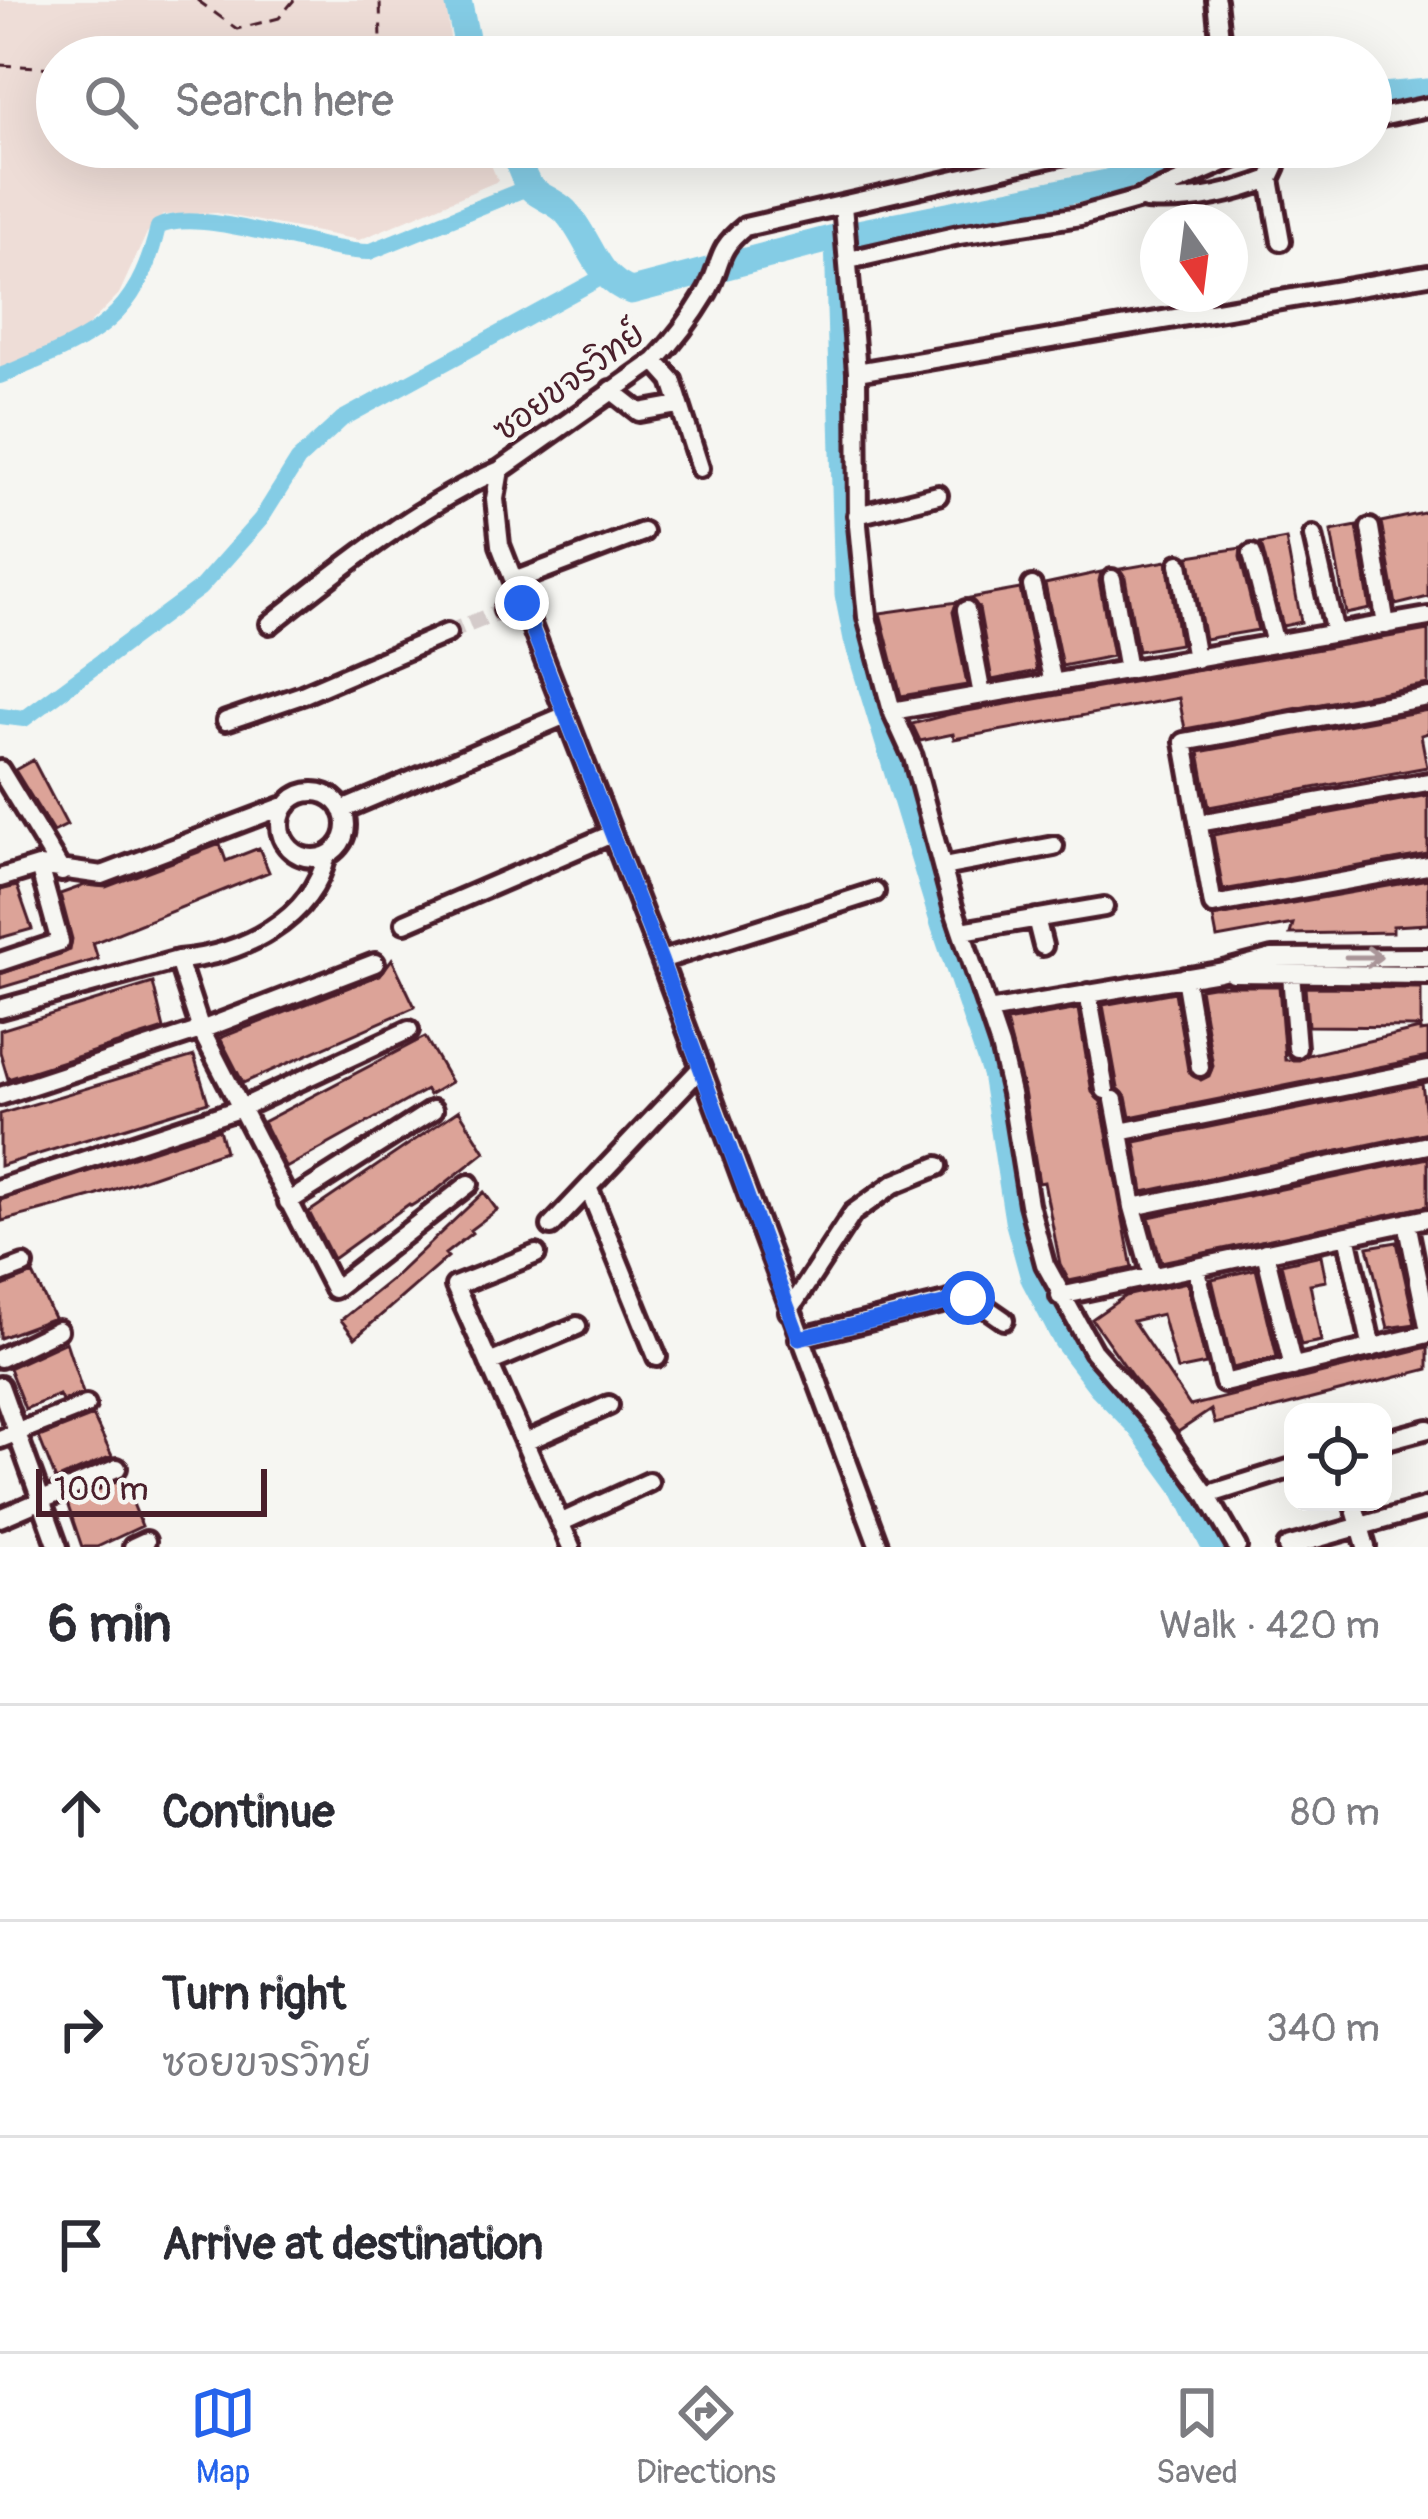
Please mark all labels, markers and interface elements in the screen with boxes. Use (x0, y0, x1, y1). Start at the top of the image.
search box (36, 36, 1392, 168)
icon: search (78, 69, 144, 135)
text: Search here (174, 74, 394, 130)
north arrow (1140, 204, 1248, 312)
street label: ซอยขจรวิทย์ (484, 312, 653, 451)
route end (495, 576, 549, 630)
one-way arrow (1344, 946, 1383, 968)
route start (941, 1271, 995, 1325)
map controls (1284, 1403, 1392, 1511)
button: locate (1284, 1403, 1392, 1511)
scale bar (36, 1463, 267, 1516)
text: 100 m (54, 1469, 148, 1510)
text: 6 min (48, 1593, 171, 1657)
text: Walk · 420 m (1159, 1601, 1380, 1650)
icon: ahead (48, 1780, 114, 1846)
text: Continue (162, 1785, 335, 1841)
text: 80 m (1291, 1788, 1380, 1837)
text: Turn right (162, 1967, 346, 2023)
icon: right (48, 1996, 114, 2062)
text: 340 m (1266, 2004, 1380, 2053)
text: ซอยขจรวิทย์ (162, 2039, 371, 2088)
icon: arrive (48, 2212, 114, 2278)
text: Arrive at destination (162, 2217, 543, 2273)
tab: Map (190, 2380, 256, 2493)
tab: Directions (636, 2380, 776, 2493)
tab: Saved (1156, 2380, 1238, 2493)

